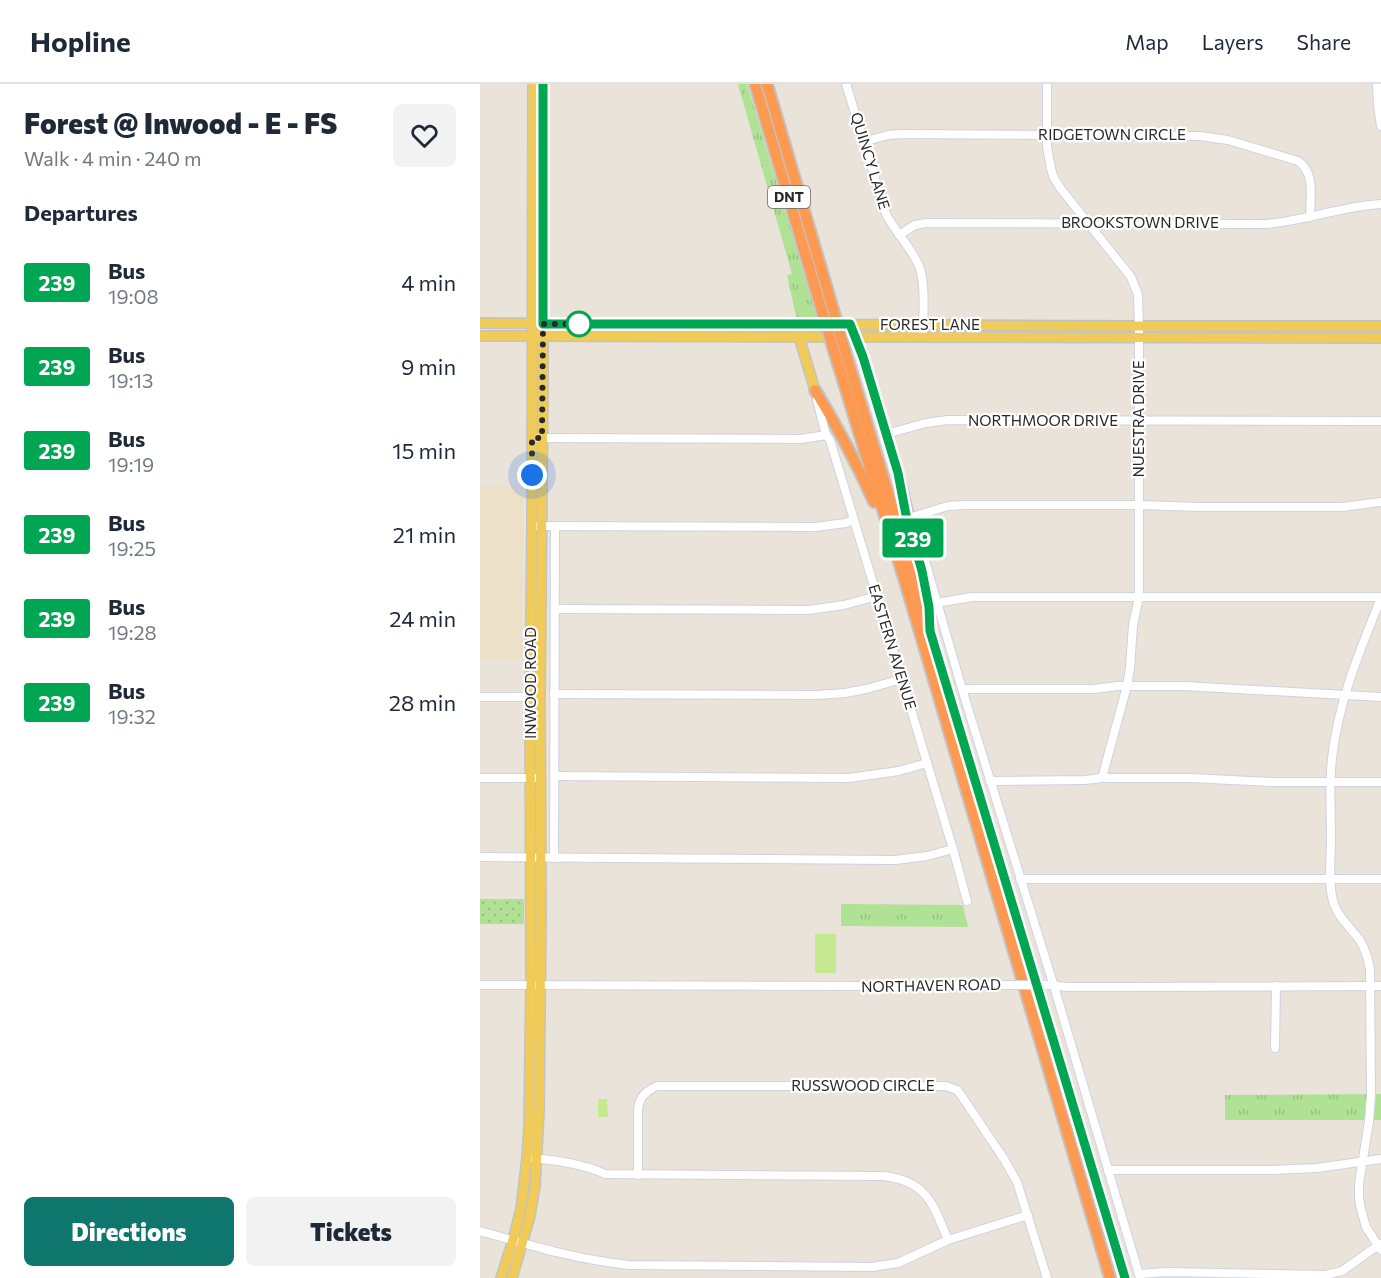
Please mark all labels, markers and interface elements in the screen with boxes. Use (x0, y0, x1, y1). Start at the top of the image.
text: Hopline (30, 24, 131, 58)
text: Map (1125, 29, 1169, 54)
text: Layers (1202, 29, 1264, 54)
text: Share (1297, 29, 1351, 54)
button: heart (393, 104, 456, 167)
text: Forest @ Inwood - E - FS (24, 106, 337, 140)
street label: QUINCY LANE (848, 110, 894, 212)
street label: RIDGETOWN CIRCLE (1038, 125, 1186, 143)
text: Walk · 4 min · 240 m (24, 146, 201, 170)
road number: DNT (768, 186, 810, 208)
text: Departures (24, 199, 138, 226)
street label: BROOKSTOWN DRIVE (1061, 213, 1219, 231)
text: Bus (108, 257, 145, 284)
text: 4 min (401, 269, 456, 296)
text: 239 (38, 270, 76, 295)
text: 19:08 (108, 284, 159, 308)
unlabelled marker (566, 311, 592, 337)
street label: FOREST LANE (880, 315, 980, 333)
text: Bus (108, 341, 145, 368)
text: 9 min (401, 353, 456, 380)
text: 239 (38, 354, 76, 379)
street label: NUESTRA DRIVE (1129, 360, 1147, 478)
text: 19:13 (108, 368, 153, 392)
street label: NORTHMOOR DRIVE (968, 411, 1118, 429)
text: Bus (108, 425, 145, 452)
text: 15 min (392, 437, 456, 464)
text: 239 (38, 438, 76, 463)
text: 19:19 (108, 452, 154, 476)
your location (517, 460, 547, 490)
text: Bus (108, 509, 145, 536)
line badge: 239 (878, 518, 948, 558)
text: 21 min (393, 521, 456, 548)
text: 239 (38, 522, 76, 547)
text: 239 (894, 526, 932, 551)
text: 19:25 (108, 536, 156, 560)
street label: EASTERN AVENUE (865, 582, 921, 712)
text: Bus (108, 593, 145, 620)
text: 24 min (389, 605, 456, 632)
text: 239 (38, 606, 76, 631)
text: 19:28 (108, 620, 157, 644)
street label: INWOOD ROAD (521, 627, 539, 739)
text: Bus (108, 677, 145, 704)
text: 28 min (389, 689, 456, 716)
text: 239 (38, 690, 76, 715)
text: 19:32 (108, 704, 156, 728)
street label: NORTHAVEN ROAD (861, 975, 1001, 995)
street label: RUSSWOOD CIRCLE (791, 1076, 935, 1094)
button: Directions (24, 1197, 234, 1266)
button: Tickets (246, 1197, 456, 1266)

